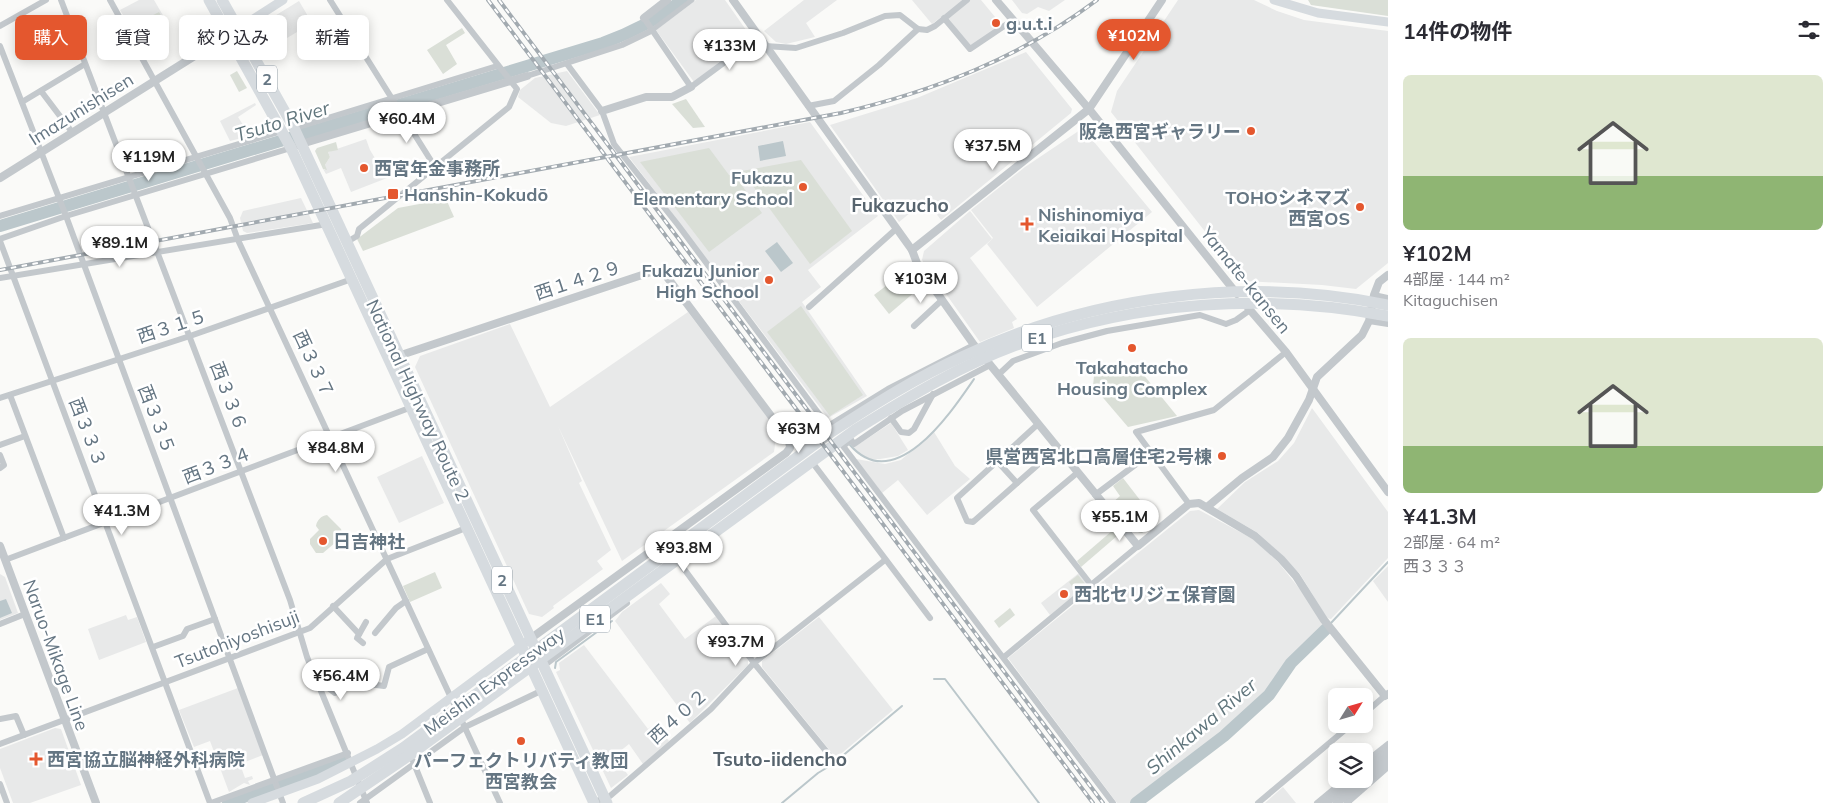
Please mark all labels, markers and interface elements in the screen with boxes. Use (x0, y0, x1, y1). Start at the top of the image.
place label: g.u.t.i (1006, 12, 1053, 35)
chip: 購入 (15, 15, 87, 60)
chip: 賃貸 (97, 15, 169, 60)
chip: 絞り込み (179, 15, 287, 60)
chip: 新着 (297, 15, 369, 60)
icon: filters (1795, 16, 1823, 44)
marker: g.u.t.i (990, 17, 1002, 29)
pin: ¥102M (1099, 18, 1169, 61)
text: 14件の物件 (1403, 18, 1512, 44)
text: ¥102M (1108, 25, 1160, 45)
pin: ¥133M (695, 28, 765, 71)
text: ¥133M (704, 35, 756, 55)
road number: 2 (257, 66, 277, 92)
street label: Imazunishisen (25, 68, 137, 150)
water label: Tsuto River (232, 95, 333, 147)
pin: ¥60.4M (366, 102, 448, 144)
text: ¥60.4M (379, 108, 435, 128)
icon: home (1568, 108, 1658, 198)
place label: 阪急西宮ギャラリー (1079, 120, 1241, 143)
marker: 阪急西宮ギャラリー (1245, 125, 1257, 137)
pin: ¥37.5M (952, 128, 1034, 171)
text: ¥37.5M (965, 135, 1021, 155)
pin: ¥119M (114, 140, 184, 182)
text: ¥119M (123, 146, 175, 166)
place label: 西宮年金事務所 (374, 157, 500, 180)
marker: 西宮年金事務所 (358, 162, 370, 174)
place label: Fukazu Elementary School (633, 166, 793, 210)
marker: Fukazu Elementary School (797, 181, 809, 193)
place label: Hanshin-Kokudō (404, 183, 548, 206)
place label: TOHOシネマズ 西宮OS (1225, 186, 1350, 230)
marker: Hanshin-Kokudō (386, 187, 400, 201)
district label: Fukazucho (851, 193, 949, 217)
marker: TOHOシネマズ 西宮OS (1354, 201, 1366, 213)
place label: Nishinomiya Keiaikai Hospital (1038, 203, 1183, 247)
marker: Nishinomiya Keiaikai Hospital (1020, 217, 1034, 231)
street label: Yamate-kansen (1195, 221, 1296, 338)
pin: ¥89.1M (79, 226, 161, 268)
text: ¥89.1M (92, 232, 148, 252)
text: ¥102M (1403, 240, 1472, 266)
street label: 西１４２９ (532, 255, 624, 305)
place label: Fukazu Junior High School (642, 259, 760, 303)
pin: ¥103M (886, 262, 956, 304)
text: ¥103M (895, 268, 947, 288)
text: 4部屋 · 144 m² (1403, 269, 1510, 289)
marker: Fukazu Junior High School (763, 274, 775, 286)
text: Kitaguchisen (1403, 290, 1498, 310)
street label: National Highway Route 2 (361, 296, 475, 504)
street label: 西３１５ (134, 304, 210, 348)
road number: E1 (1022, 324, 1052, 352)
street label: 西３３７ (288, 327, 340, 401)
marker: Takahatacho Housing Complex (1126, 342, 1138, 354)
place label: Takahatacho Housing Complex (1057, 356, 1208, 400)
street label: 西３３６ (205, 358, 253, 434)
icon: home (1568, 371, 1658, 461)
street label: 西３３５ (133, 381, 181, 457)
street label: 西３３３ (64, 394, 112, 470)
pin: ¥63M (769, 412, 829, 454)
text: ¥63M (778, 418, 820, 438)
pin: ¥84.8M (295, 430, 377, 473)
text: ¥84.8M (308, 437, 364, 457)
street label: 西３３４ (179, 441, 255, 489)
place label: 県営西宮北口高層住宅2号棟 (985, 445, 1212, 468)
marker: 県営西宮北口高層住宅2号棟 (1216, 450, 1228, 462)
pin: ¥41.3M (81, 494, 163, 536)
text: ¥41.3M (94, 500, 150, 520)
pin: ¥55.1M (1079, 500, 1161, 542)
text: ¥41.3M (1403, 503, 1477, 529)
text: ¥55.1M (1092, 506, 1148, 526)
place label: 日吉神社 (333, 530, 405, 553)
pin: ¥93.8M (643, 530, 725, 573)
text: 2部屋 · 64 m² (1403, 532, 1500, 552)
marker: 日吉神社 (317, 535, 329, 547)
text: ¥93.8M (656, 537, 712, 557)
text: 西３３３ (1403, 556, 1467, 576)
road number: 2 (492, 566, 512, 594)
street label: Naruo-Mikage Line (18, 576, 94, 734)
place label: 西北セリジェ保育園 (1074, 583, 1236, 606)
marker: 西北セリジェ保育園 (1058, 588, 1070, 600)
street label: Tsutohiyoshisuji (172, 605, 302, 673)
road number: E1 (580, 606, 610, 632)
street label: Meishin Expressway (419, 622, 570, 740)
pin: ¥93.7M (695, 624, 777, 667)
text: ¥93.7M (708, 631, 764, 651)
pin: ¥56.4M (300, 658, 382, 701)
text: ¥56.4M (313, 665, 369, 685)
water label: Shinkawa River (1141, 672, 1262, 779)
street label: 西４０２ (644, 683, 712, 749)
north arrow (1328, 688, 1372, 732)
map controls (1328, 688, 1373, 788)
marker: パーフェクトリバティ教団 西宮教会 (515, 735, 527, 747)
button: layers (1328, 743, 1373, 788)
district label: Tsuto-iidencho (713, 747, 847, 771)
place label: 西宮協立脳神経外科病院 (47, 748, 245, 771)
place label: パーフェクトリバティ教団 西宮教会 (414, 749, 628, 793)
marker: 西宮協立脳神経外科病院 (29, 752, 43, 766)

